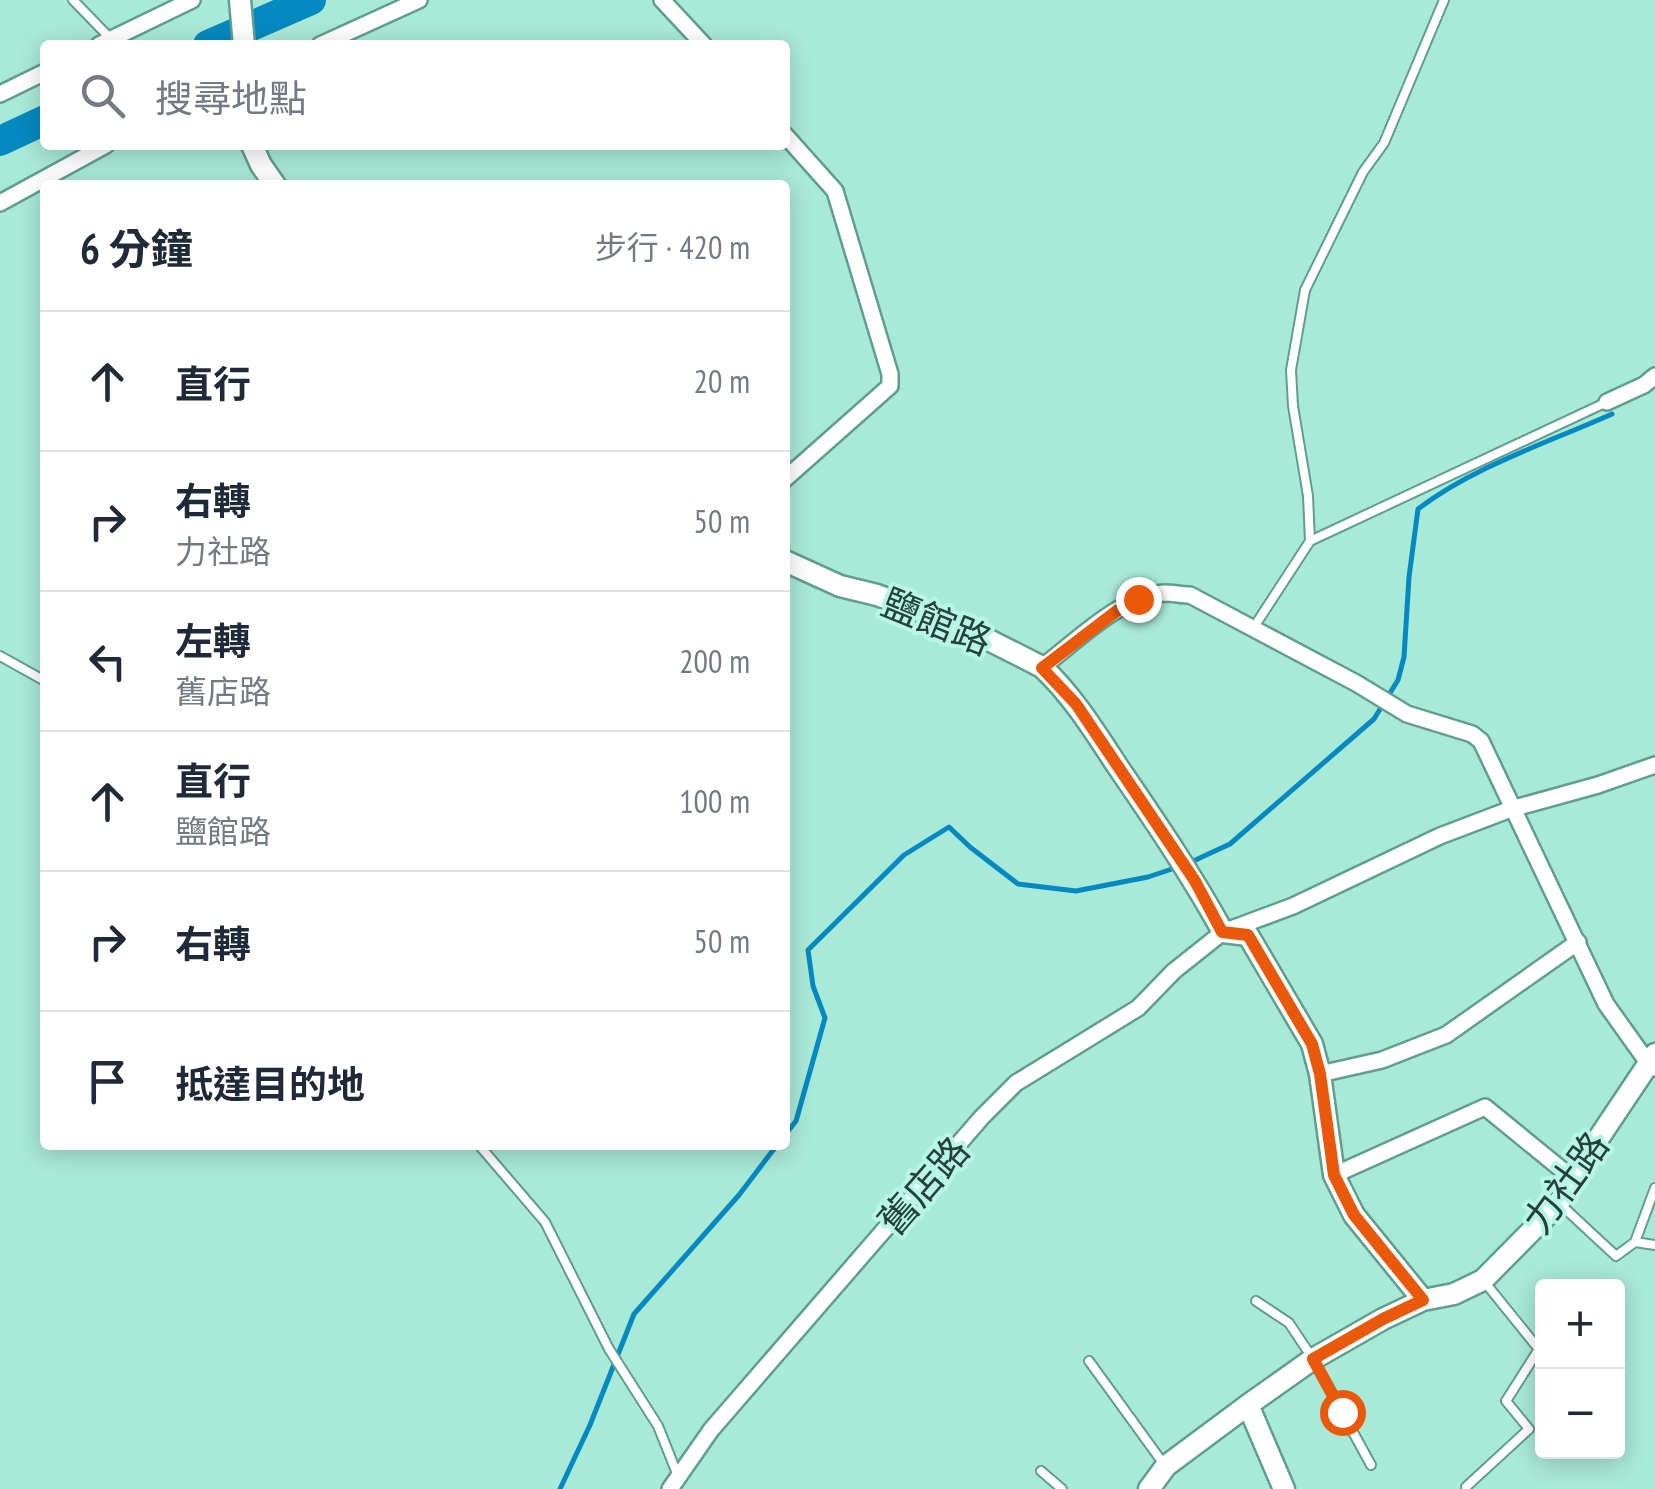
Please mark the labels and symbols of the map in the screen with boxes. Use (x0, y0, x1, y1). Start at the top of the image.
street label: 鹽館路 (875, 577, 999, 665)
route end (1116, 577, 1162, 623)
street label: 力社路 (1512, 1121, 1618, 1243)
street label: 舊店路 (867, 1126, 979, 1244)
route start (1320, 1390, 1366, 1436)

